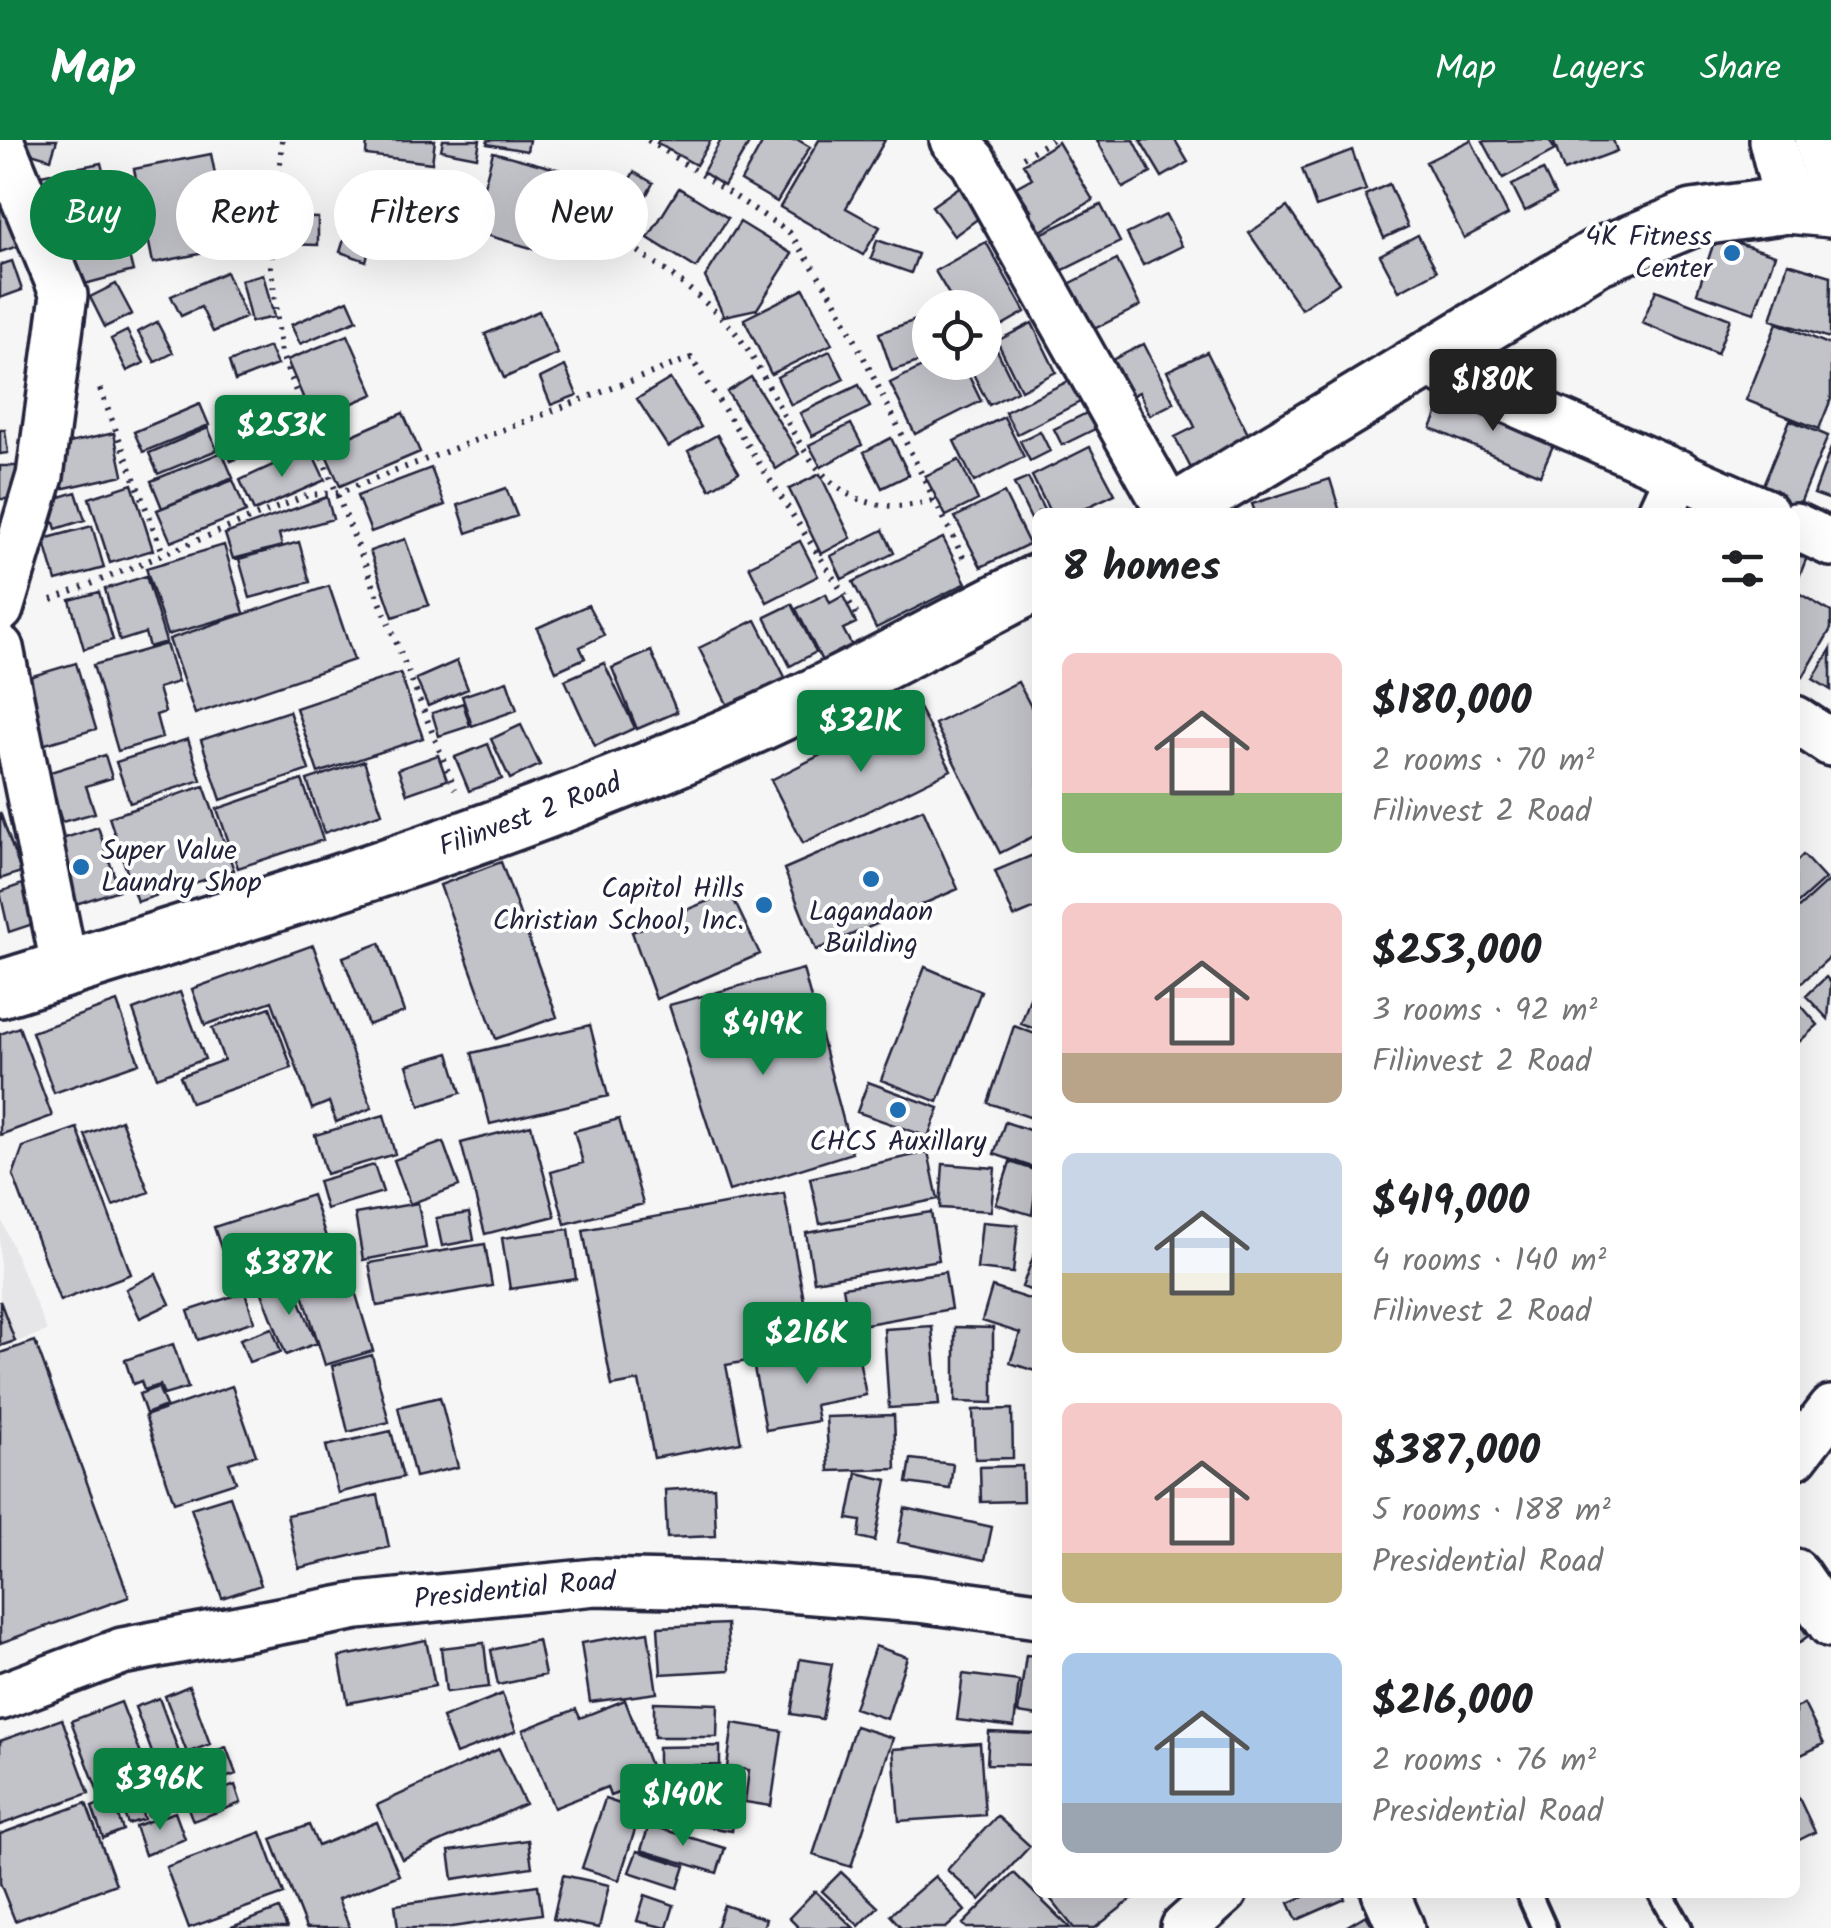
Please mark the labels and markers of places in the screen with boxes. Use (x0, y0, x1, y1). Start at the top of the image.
place label: 4K Fitness Center (1585, 215, 1714, 292)
marker: 4K Fitness Center (1721, 242, 1743, 264)
pin: $180K (1423, 349, 1563, 434)
pin: $253K (212, 395, 352, 480)
pin: $321K (791, 690, 931, 775)
place label: Super Value Laundry Shop (101, 829, 261, 906)
marker: Super Value Laundry Shop (70, 856, 92, 878)
place label: Capitol Hills Christian School, Inc. (493, 867, 744, 944)
marker: Lagandaon Building (860, 868, 882, 890)
place label: Lagandaon Building (809, 890, 933, 967)
marker: Capitol Hills Christian School, Inc. (753, 894, 775, 916)
pin: $419K (693, 993, 833, 1078)
marker: CHCS Auxillary (887, 1099, 909, 1121)
place label: CHCS Auxillary (810, 1120, 987, 1165)
pin: $387K (219, 1233, 359, 1318)
pin: $216K (737, 1302, 877, 1387)
pin: $396K (90, 1748, 230, 1833)
pin: $140K (613, 1764, 753, 1849)

